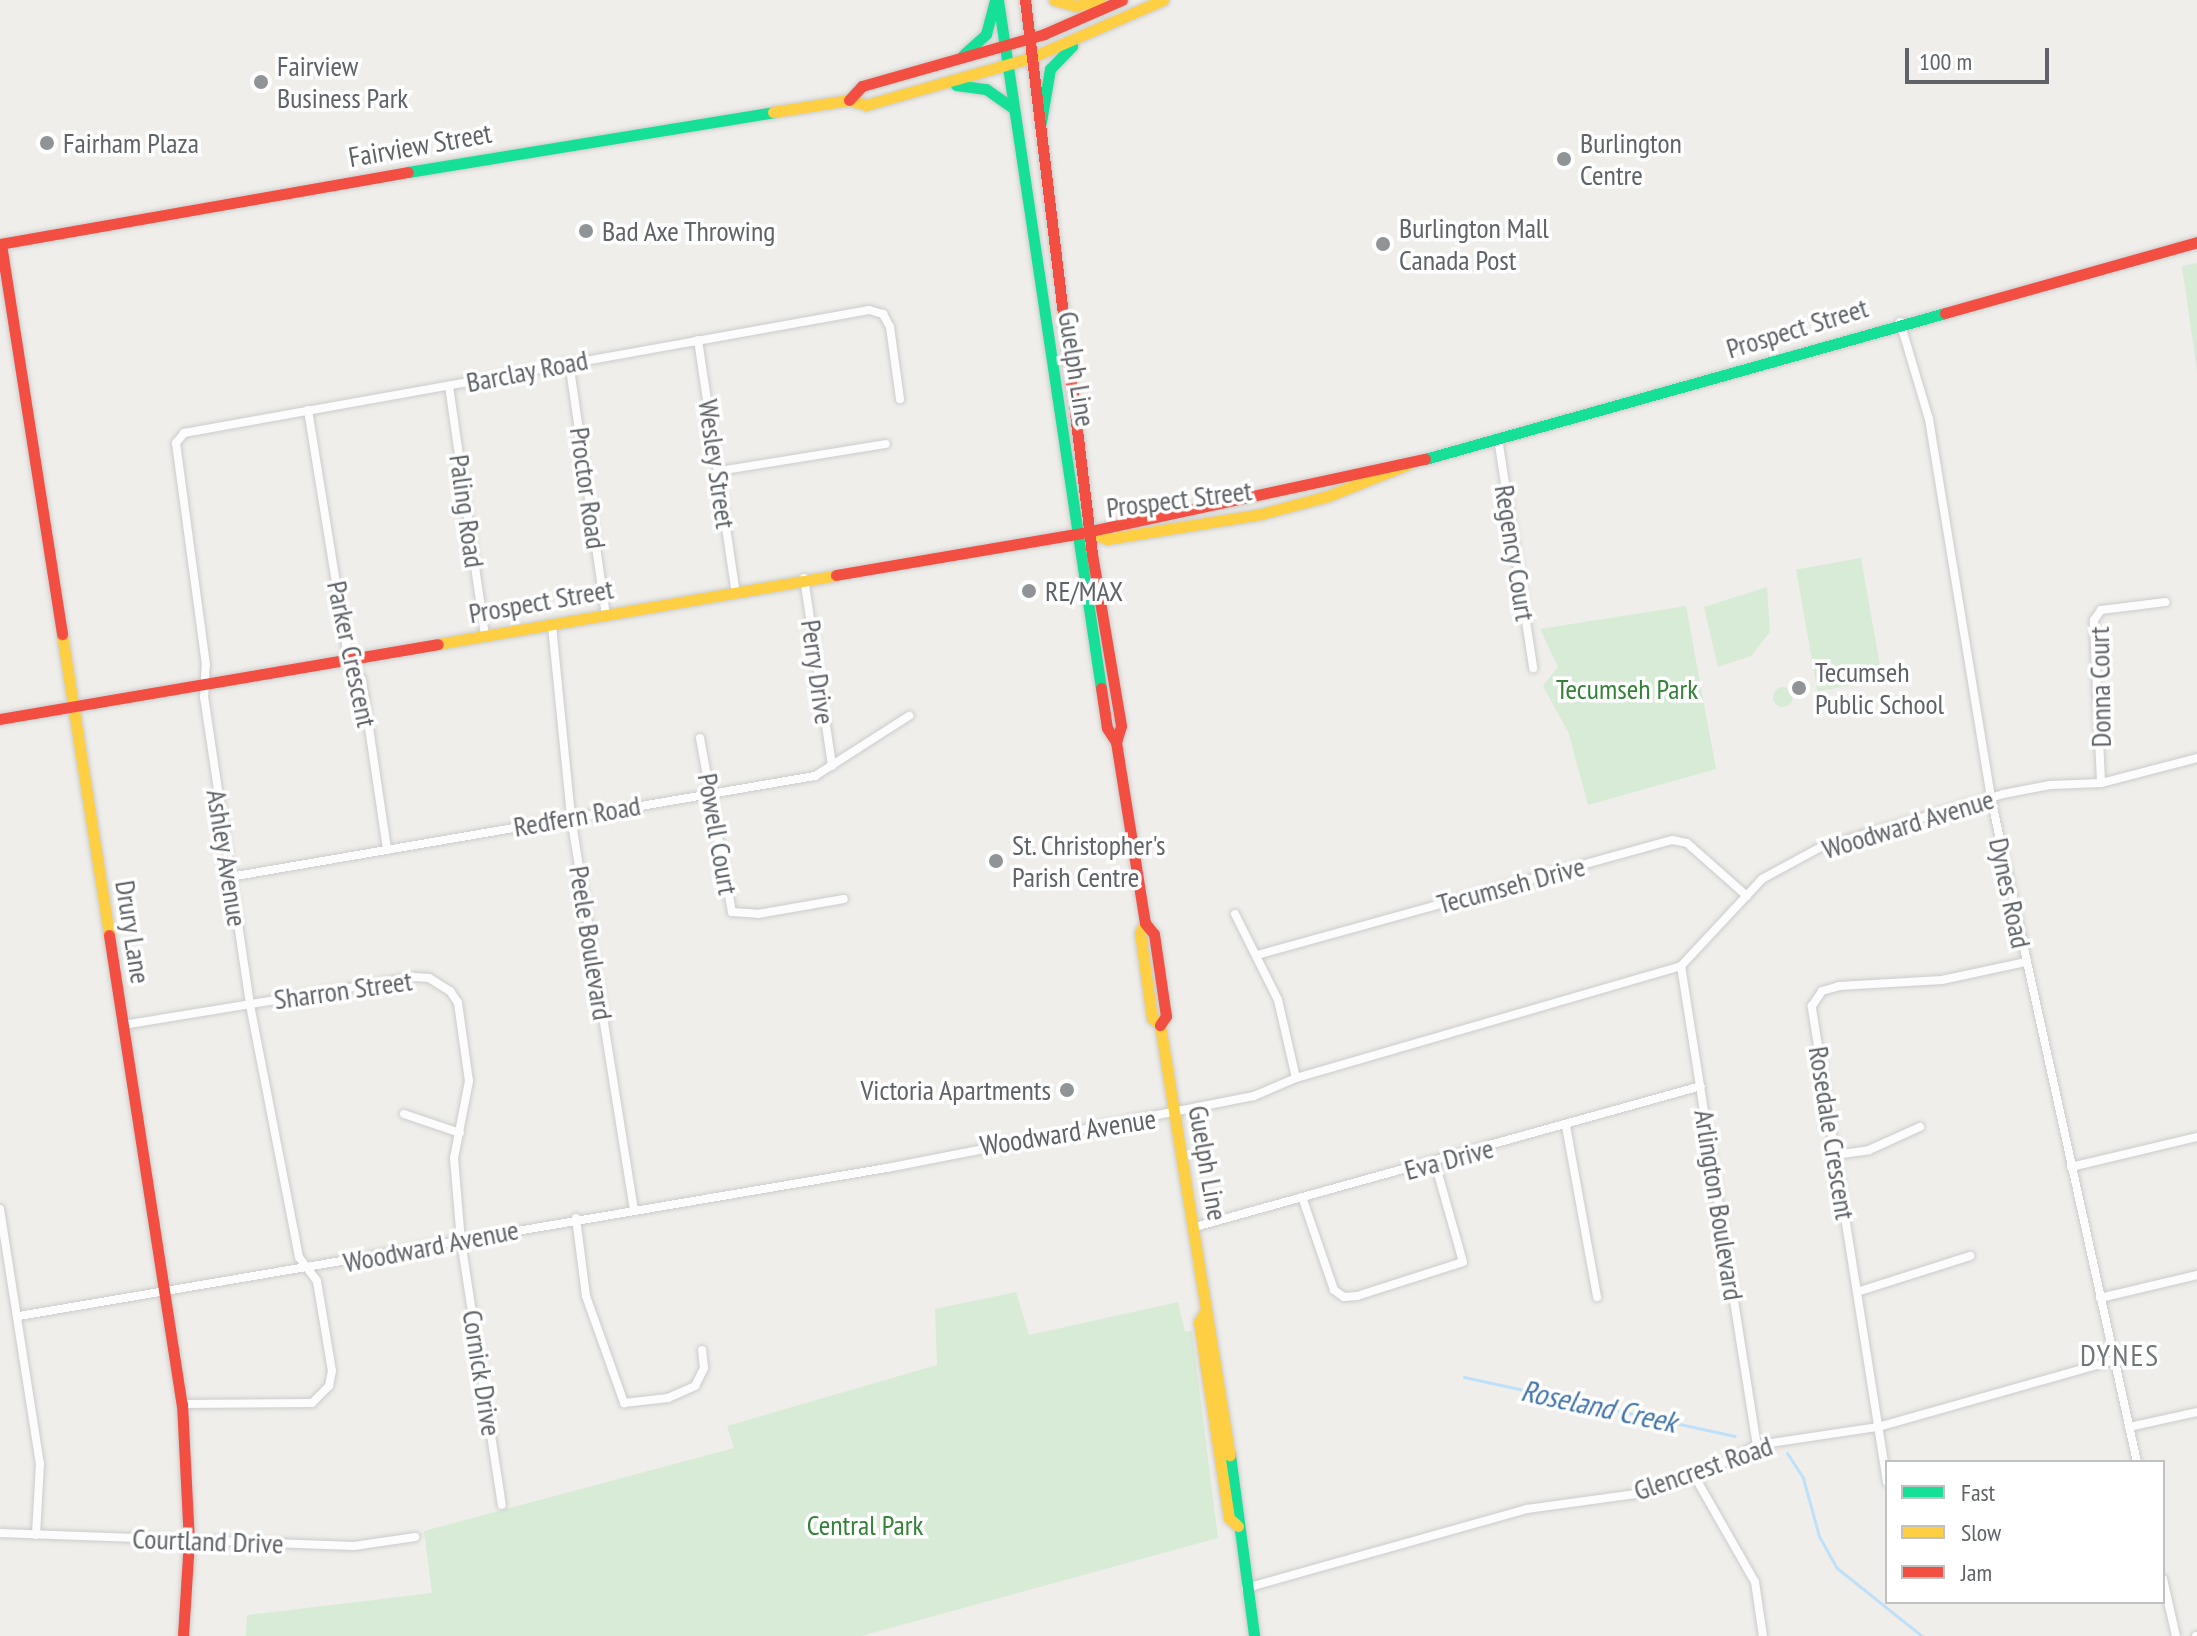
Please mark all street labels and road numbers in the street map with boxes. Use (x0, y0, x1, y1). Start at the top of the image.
street label: Fairview Street (346, 116, 494, 174)
street label: Prospect Street (1722, 291, 1872, 365)
street label: Guelph Line (1051, 309, 1103, 429)
street label: Barclay Road (463, 343, 591, 399)
street label: Wesley Street (691, 397, 743, 531)
street label: Proctor Road (563, 425, 613, 551)
street label: Paling Road (442, 452, 492, 570)
street label: Prospect Street (1104, 473, 1254, 525)
street label: Regency Court (1488, 482, 1542, 624)
street label: Prospect Street (466, 572, 616, 630)
street label: Parker Crescent (320, 578, 384, 730)
street label: Perry Drive (794, 617, 842, 727)
street label: Donna Court (2082, 626, 2118, 748)
street label: Powell Court (691, 771, 745, 897)
street label: Woodward Avenue (1818, 782, 1998, 866)
street label: Ashley Avenue (199, 786, 255, 930)
street label: Redfern Road (511, 788, 643, 844)
street label: Dynes Road (1982, 835, 2038, 951)
street label: Tecumseh Drive (1433, 849, 1589, 921)
street label: Peele Boulevard (562, 864, 620, 1022)
street label: Drury Lane (108, 878, 158, 986)
street label: Sharron Street (272, 964, 414, 1016)
street label: Rosedale Crescent (1802, 1044, 1862, 1222)
street label: Woodward Avenue (977, 1101, 1159, 1163)
street label: Guelph Line (1181, 1103, 1235, 1223)
street label: Arlington Boulevard (1687, 1107, 1751, 1303)
street label: Eva Drive (1401, 1131, 1497, 1187)
street label: Woodward Avenue (340, 1212, 522, 1280)
street label: Cornick Drive (455, 1307, 509, 1439)
street label: Glencrest Road (1629, 1429, 1777, 1507)
street label: Courtland Drive (132, 1522, 284, 1560)

